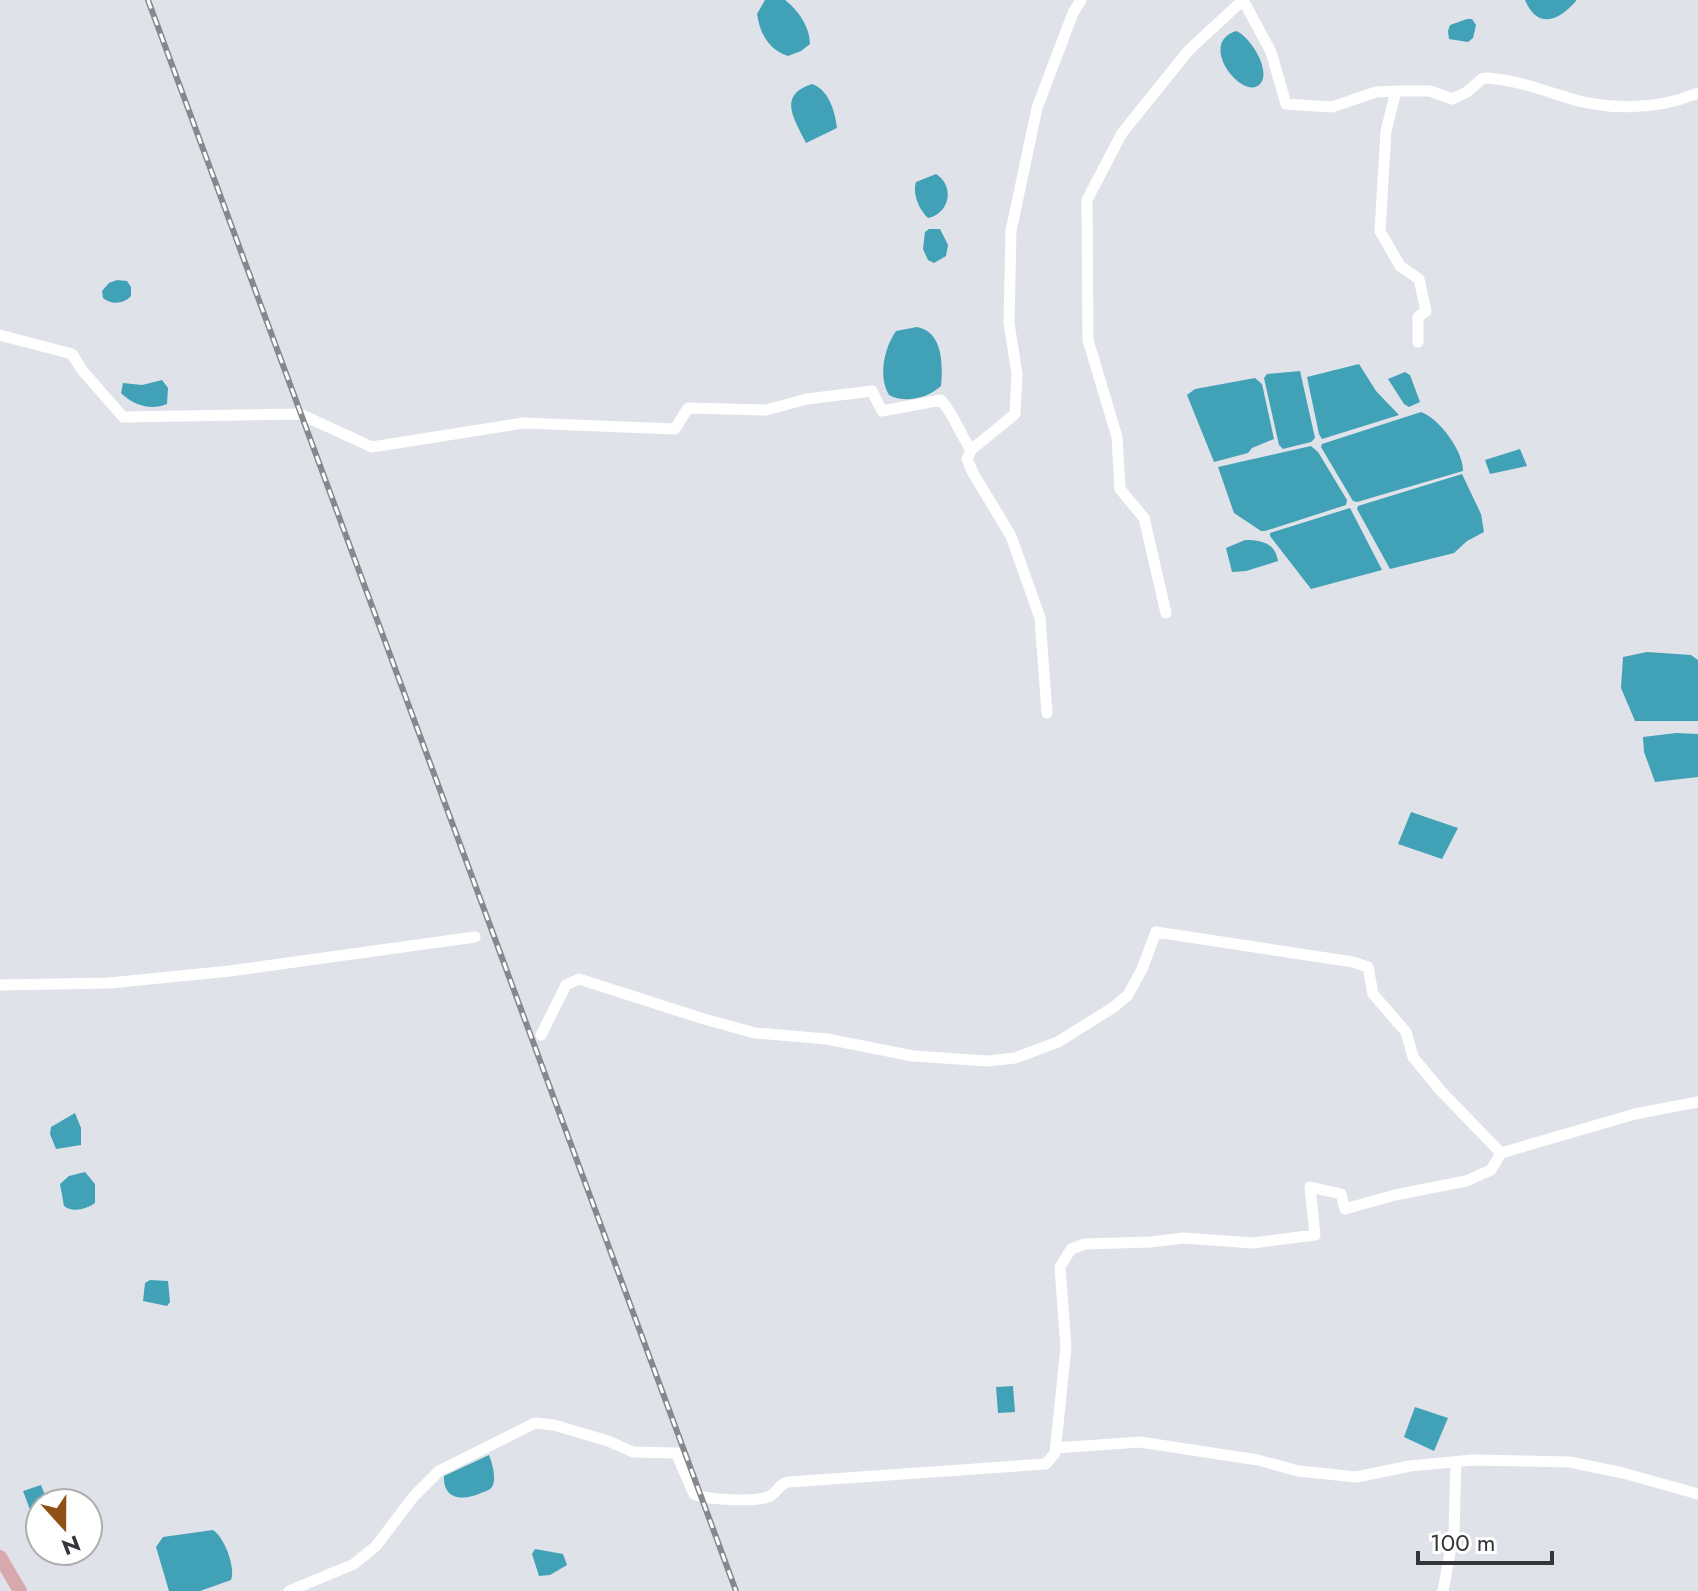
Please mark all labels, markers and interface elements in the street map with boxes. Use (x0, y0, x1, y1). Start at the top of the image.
north arrow (24, 1487, 104, 1567)
scale bar (1418, 1515, 1552, 1565)
text: 100 m (1430, 1525, 1496, 1560)
text: N (57, 1528, 85, 1564)

